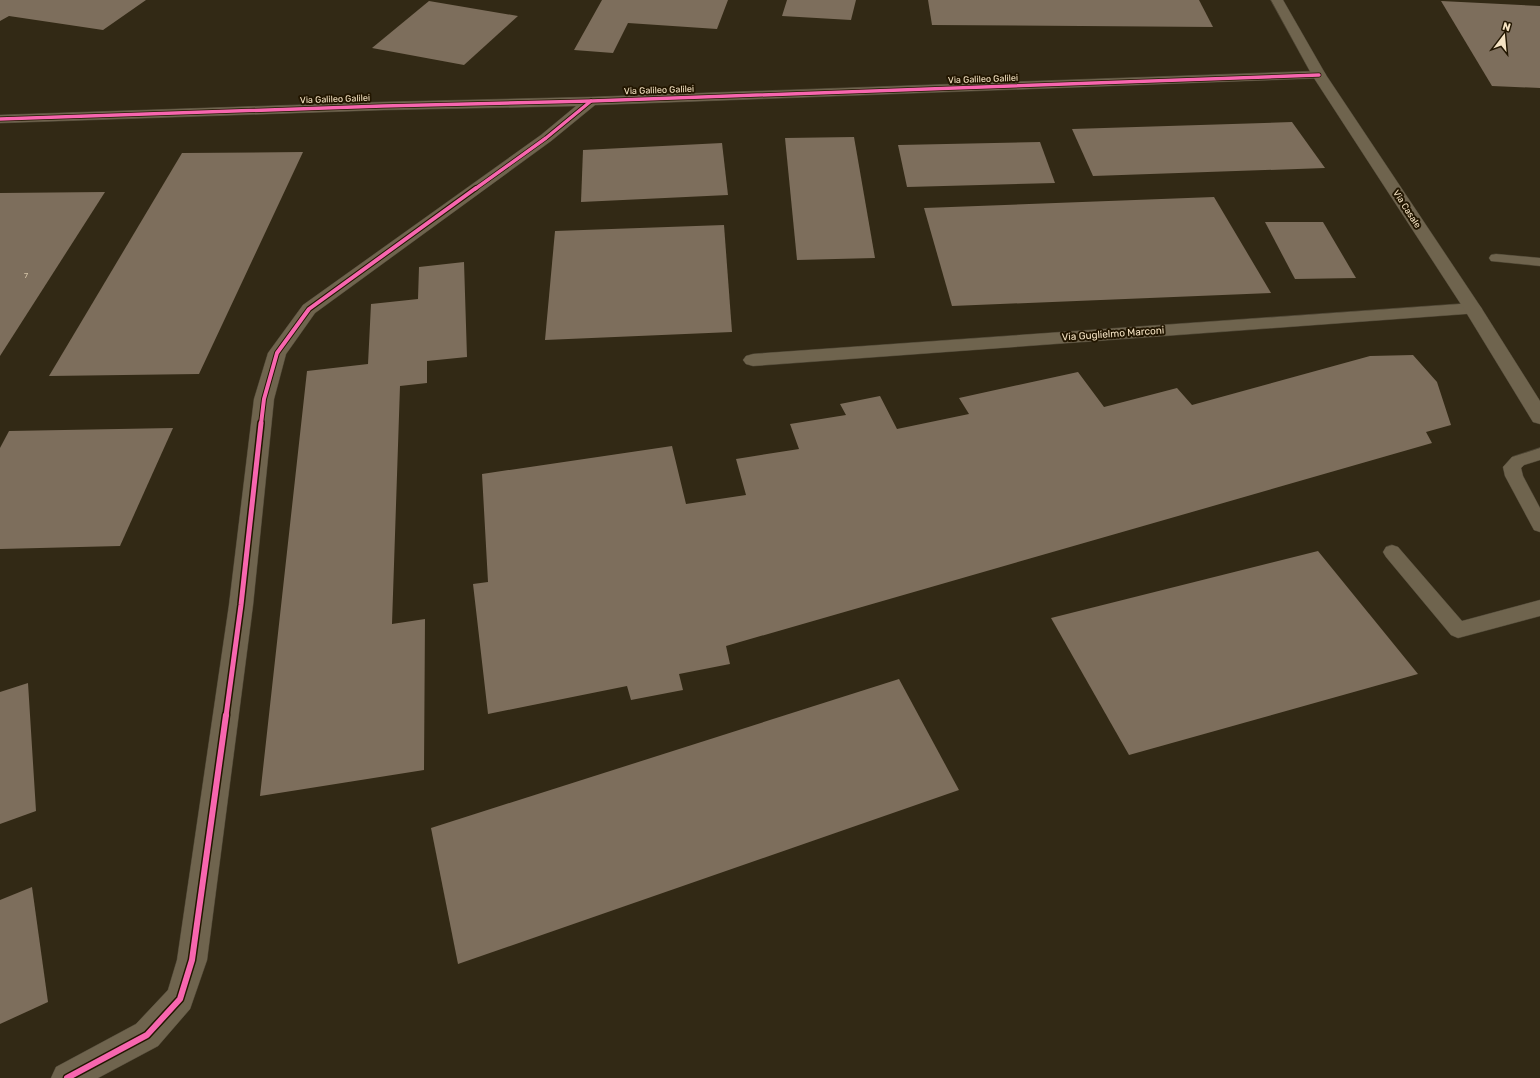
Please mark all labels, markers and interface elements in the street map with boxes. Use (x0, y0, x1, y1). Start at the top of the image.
north arrow (1484, 16, 1524, 56)
text: N (1501, 20, 1512, 34)
street label: Via Galileo Galilei (948, 73, 1018, 85)
street label: Via Galileo Galilei (624, 84, 694, 96)
street label: Via Galileo Galilei (300, 93, 370, 105)
street label: Via Casale (1391, 188, 1423, 230)
house number: 7 (24, 271, 28, 280)
street label: Via Guglielmo Marconi (1061, 324, 1165, 344)

